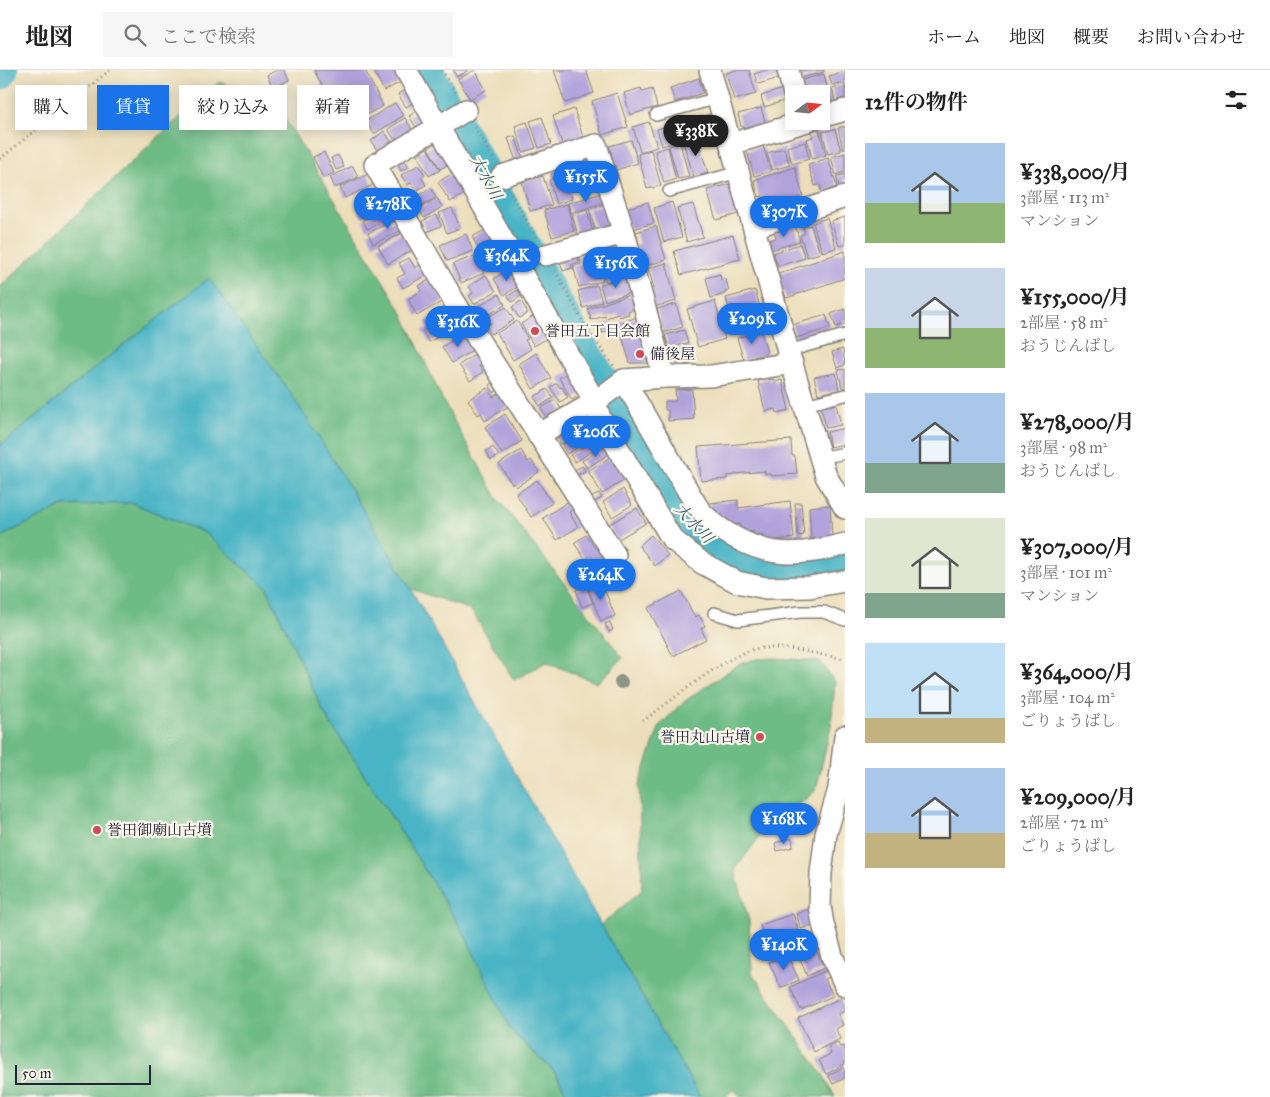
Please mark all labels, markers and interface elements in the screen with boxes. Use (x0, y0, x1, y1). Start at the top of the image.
search box (103, 12, 453, 57)
icon: search (121, 21, 149, 49)
text: 地図 (25, 22, 73, 52)
text: ここで検索 (161, 25, 256, 48)
text: ホーム (927, 26, 981, 48)
text: 地図 (1009, 26, 1045, 48)
text: 概要 (1073, 26, 1109, 48)
text: お問い合わせ (1137, 26, 1245, 48)
chip: 購入 (15, 85, 87, 130)
chip: 賃貸 (97, 85, 169, 130)
chip: 絞り込み (179, 85, 287, 130)
chip: 新着 (297, 85, 369, 130)
north arrow (785, 85, 830, 130)
map controls (785, 85, 830, 130)
icon: filters (1222, 86, 1250, 114)
text: 12件の物件 (865, 89, 968, 115)
pin: ¥338K (661, 114, 731, 157)
text: ¥338K (674, 121, 718, 140)
water label: 大水川 (466, 151, 507, 204)
text: ¥338,000/月 (1020, 159, 1131, 185)
pin: ¥155K (551, 160, 621, 203)
icon: home (905, 163, 965, 223)
text: ¥155K (565, 167, 607, 186)
pin: ¥278K (353, 188, 423, 230)
text: 3部屋 · 113 m² (1020, 188, 1109, 207)
text: ¥278K (365, 194, 411, 213)
pin: ¥307K (749, 196, 819, 238)
text: ¥307K (761, 202, 807, 221)
text: マンション (1020, 211, 1099, 230)
pin: ¥364K (472, 240, 542, 282)
text: ¥364K (484, 246, 530, 265)
pin: ¥156K (581, 246, 651, 289)
text: ¥156K (594, 253, 638, 272)
text: ¥155,000/月 (1020, 284, 1130, 310)
icon: home (905, 288, 965, 348)
pin: ¥209K (717, 302, 787, 345)
pin: ¥316K (423, 306, 493, 348)
text: ¥209K (728, 309, 776, 328)
text: ¥316K (437, 312, 479, 331)
text: 2部屋 · 58 m² (1020, 313, 1108, 332)
place label: 誉田五丁目会館 (545, 322, 650, 340)
marker: 誉田五丁目会館 (529, 325, 541, 337)
text: おうじんばし (1020, 336, 1116, 355)
place label: 備後屋 (650, 345, 695, 363)
marker: 備後屋 (634, 348, 646, 360)
text: ¥278,000/月 (1020, 409, 1135, 435)
icon: home (905, 413, 965, 473)
pin: ¥206K (561, 416, 631, 458)
text: ¥206K (572, 422, 620, 441)
text: 3部屋 · 98 m² (1020, 438, 1107, 457)
text: おうじんばし (1020, 461, 1116, 480)
water label: 大水川 (671, 499, 719, 548)
text: ¥307,000/月 (1020, 534, 1134, 560)
icon: home (905, 538, 965, 598)
pin: ¥264K (566, 558, 636, 601)
text: 3部屋 · 101 m² (1020, 563, 1112, 582)
text: ¥264K (578, 565, 624, 584)
text: マンション (1020, 586, 1099, 605)
text: ¥364,000/月 (1020, 659, 1134, 685)
icon: home (905, 663, 965, 723)
text: 3部屋 · 104 m² (1020, 688, 1115, 707)
text: ごりょうばし (1020, 711, 1116, 730)
place label: 誉田丸山古墳 (660, 728, 750, 746)
marker: 誉田丸山古墳 (754, 731, 766, 743)
text: ¥209,000/月 (1020, 784, 1136, 810)
icon: home (905, 788, 965, 848)
pin: ¥168K (749, 802, 819, 845)
text: ¥168K (762, 809, 806, 828)
text: 2部屋 · 72 m² (1020, 813, 1108, 832)
place label: 誉田御廟山古墳 (107, 821, 212, 839)
marker: 誉田御廟山古墳 (91, 824, 103, 836)
text: ごりょうばし (1020, 836, 1116, 855)
pin: ¥140K (749, 928, 819, 971)
text: ¥140K (761, 935, 807, 954)
scale bar (15, 1062, 151, 1085)
text: 50 m (22, 1065, 51, 1082)

